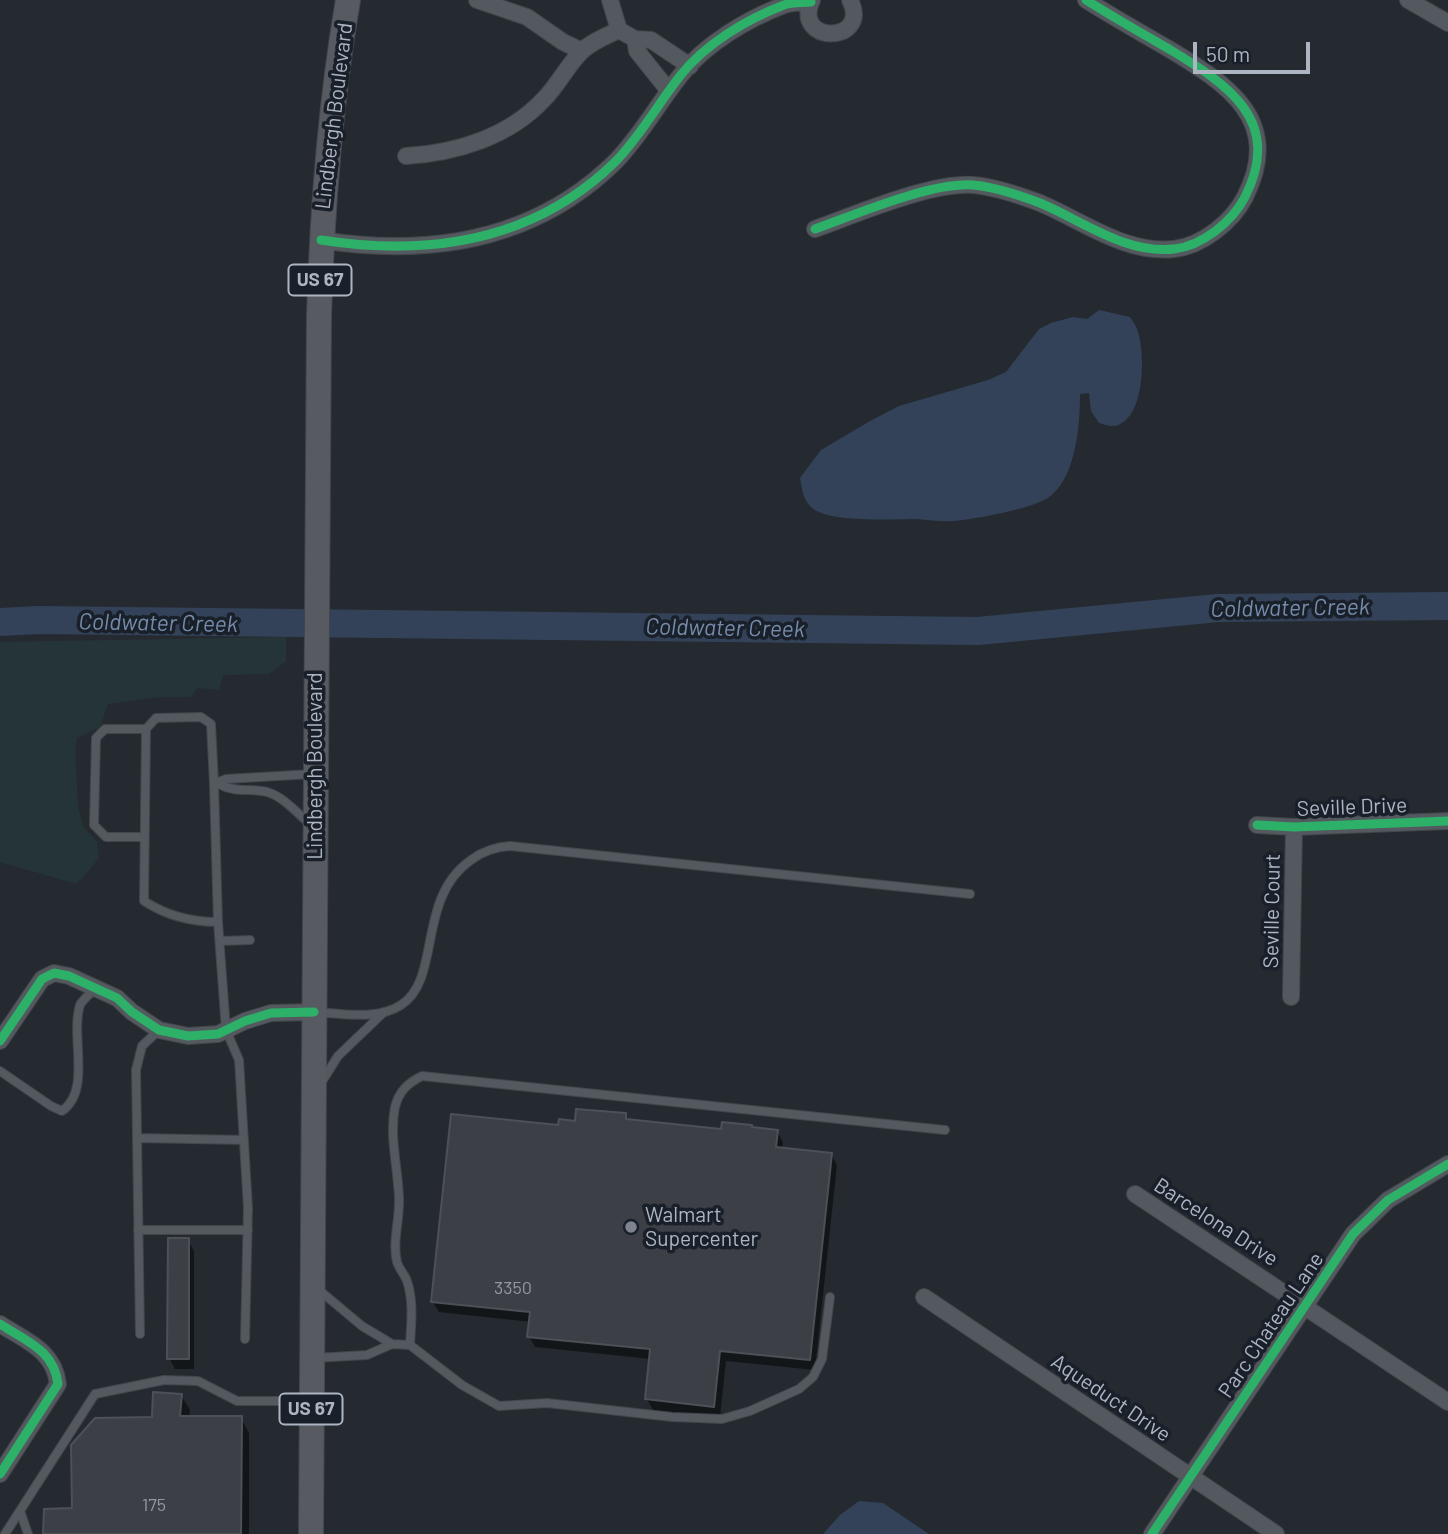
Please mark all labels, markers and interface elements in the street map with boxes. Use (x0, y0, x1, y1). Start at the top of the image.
street label: Lindbergh Boulevard (310, 21, 358, 211)
scale bar (1196, 28, 1313, 72)
text: 50 m (1206, 41, 1250, 66)
road number: US 67 (288, 264, 352, 296)
water label: Coldwater Creek (1210, 593, 1370, 623)
water label: Coldwater Creek (78, 608, 238, 638)
water label: Coldwater Creek (645, 613, 805, 643)
street label: Lindbergh Boulevard (302, 672, 328, 860)
street label: Seville Drive (1296, 792, 1408, 822)
street label: Seville Court (1258, 854, 1286, 968)
street label: Barcelona Drive (1149, 1173, 1283, 1271)
place label: Walmart Supercenter (645, 1202, 758, 1252)
marker: Walmart Supercenter (623, 1219, 639, 1235)
street label: Parc Chateau Lane (1213, 1247, 1329, 1403)
house number: 3350 (494, 1277, 532, 1299)
street label: Aqueduct Drive (1046, 1349, 1176, 1447)
road number: US 67 (280, 1394, 342, 1424)
house number: 175 (142, 1494, 166, 1516)

